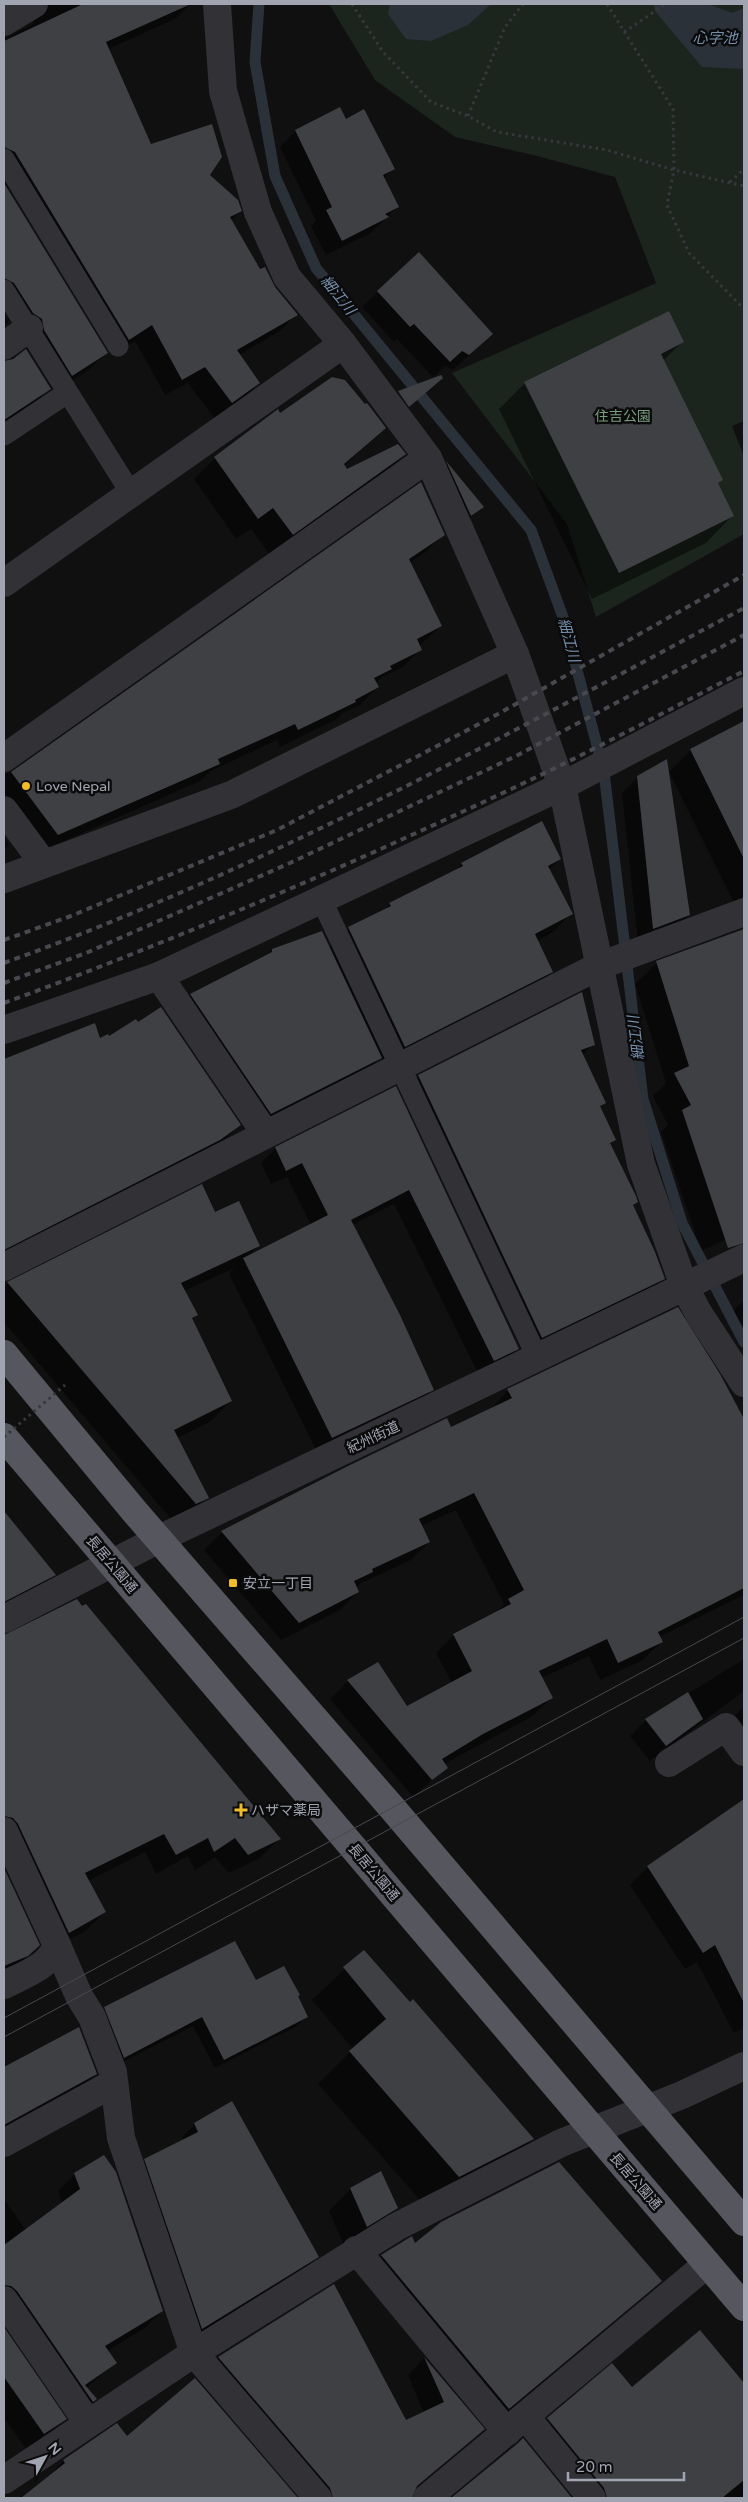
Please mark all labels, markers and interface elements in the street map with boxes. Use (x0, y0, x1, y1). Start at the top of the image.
water label: 心字池 (692, 29, 739, 47)
water label: 細江川 (317, 272, 360, 320)
park label: 住吉公園 (595, 408, 651, 425)
water label: 細江川 (554, 616, 584, 666)
place label: Love Nepal (36, 778, 111, 795)
marker: Love Nepal (20, 780, 32, 792)
water label: 細江川 (624, 1013, 648, 1061)
street label: 紀州街道 (344, 1418, 402, 1457)
street label: 長居公園通 (83, 1532, 141, 1597)
place label: 安立一丁目 (243, 1575, 313, 1592)
marker: 安立一丁目 (227, 1577, 239, 1589)
place label: ハザマ薬局 (251, 1802, 321, 1819)
marker: ハザマ薬局 (235, 1804, 247, 1816)
street label: 長居公園通 (345, 1840, 403, 1905)
street label: 長居公園通 (606, 2149, 665, 2213)
north arrow (20, 2432, 70, 2482)
text: N (44, 2439, 65, 2459)
scale bar (568, 2450, 684, 2482)
text: 20 m (576, 2458, 613, 2476)

